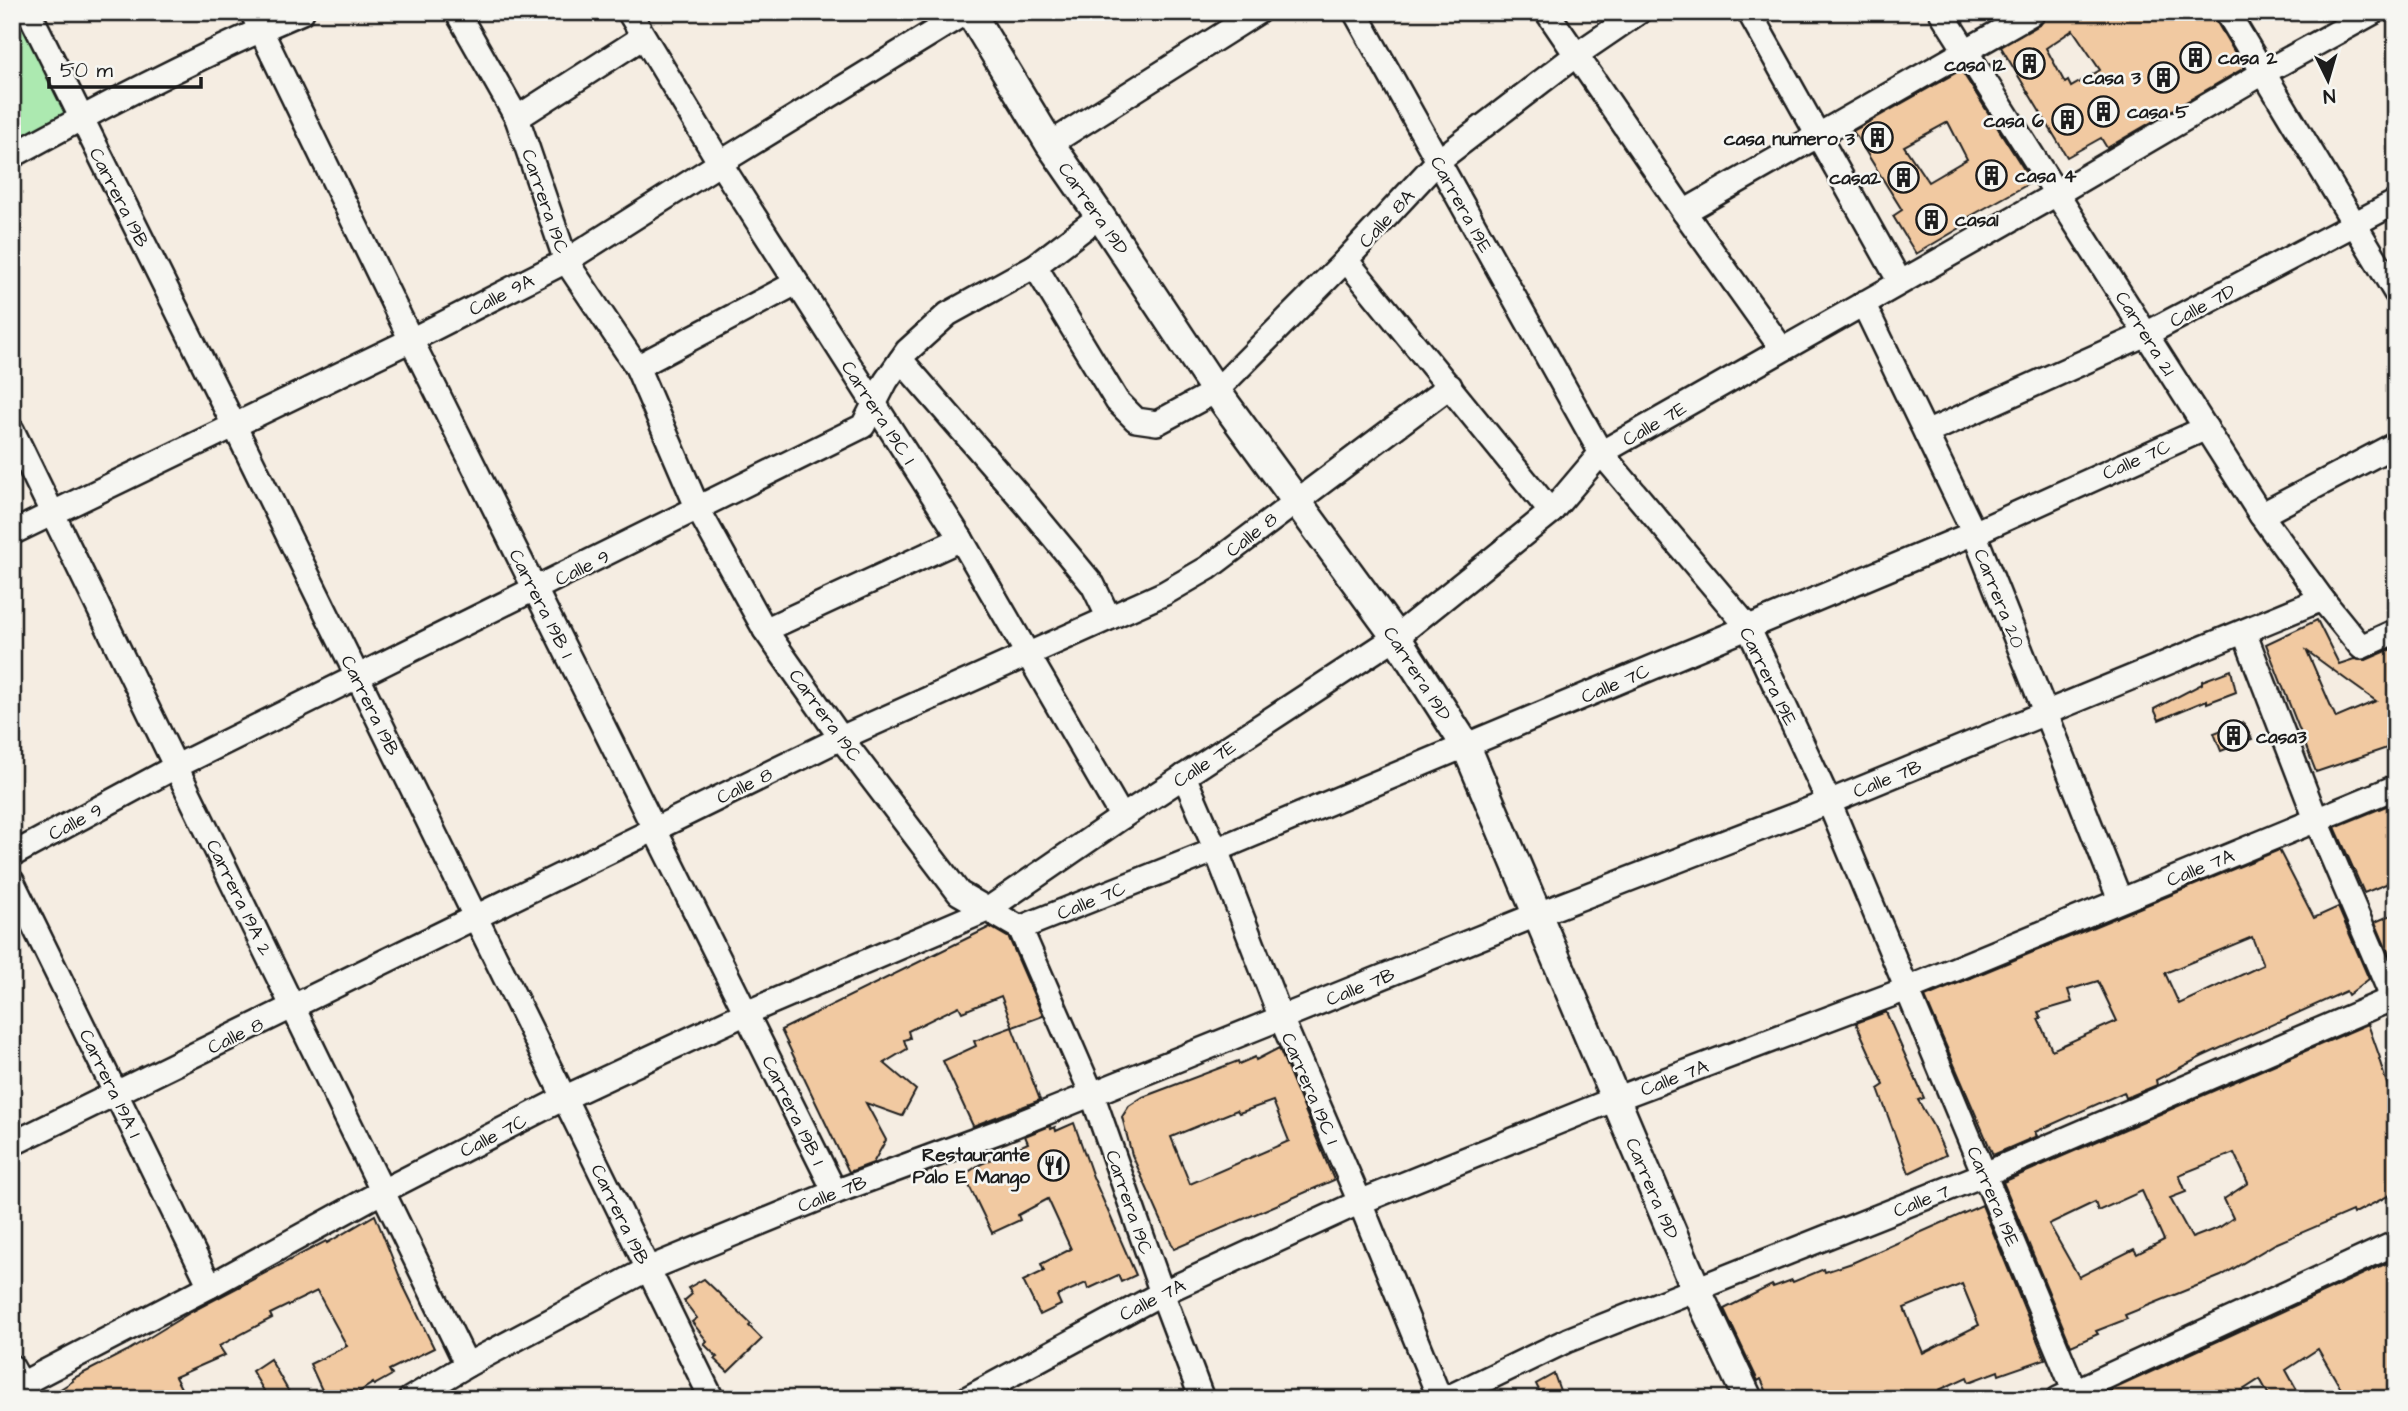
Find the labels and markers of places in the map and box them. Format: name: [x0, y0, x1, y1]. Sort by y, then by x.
building icon: casa 2: [2178, 40, 2212, 74]
place label: casa 2: [2218, 45, 2278, 72]
building icon: casa 12: [2012, 47, 2046, 81]
place label: casa 12: [1944, 52, 2006, 79]
building icon: casa 3: [2147, 60, 2181, 94]
place label: casa 3: [2083, 65, 2141, 92]
building icon: casa 5: [2087, 94, 2121, 128]
place label: casa 5: [2127, 99, 2190, 126]
building icon: casa 6: [2050, 103, 2084, 137]
place label: casa 6: [1984, 108, 2044, 135]
building icon: casa numero 3: [1861, 121, 1895, 155]
place label: casa numero 3: [1724, 126, 1855, 153]
building icon: casa 4: [1975, 158, 2009, 192]
building icon: casa2: [1887, 160, 1921, 194]
place label: casa 4: [2015, 163, 2077, 190]
place label: casa2: [1829, 165, 1881, 192]
building icon: casa1: [1915, 202, 1949, 236]
place label: casa1: [1955, 207, 1999, 234]
building icon: casa3: [2216, 719, 2250, 753]
place label: casa3: [2256, 724, 2307, 751]
place label: Restaurante Palo E Mango: [913, 1142, 1031, 1192]
restaurant icon: Restaurante Palo E Mango: [1036, 1148, 1070, 1182]

